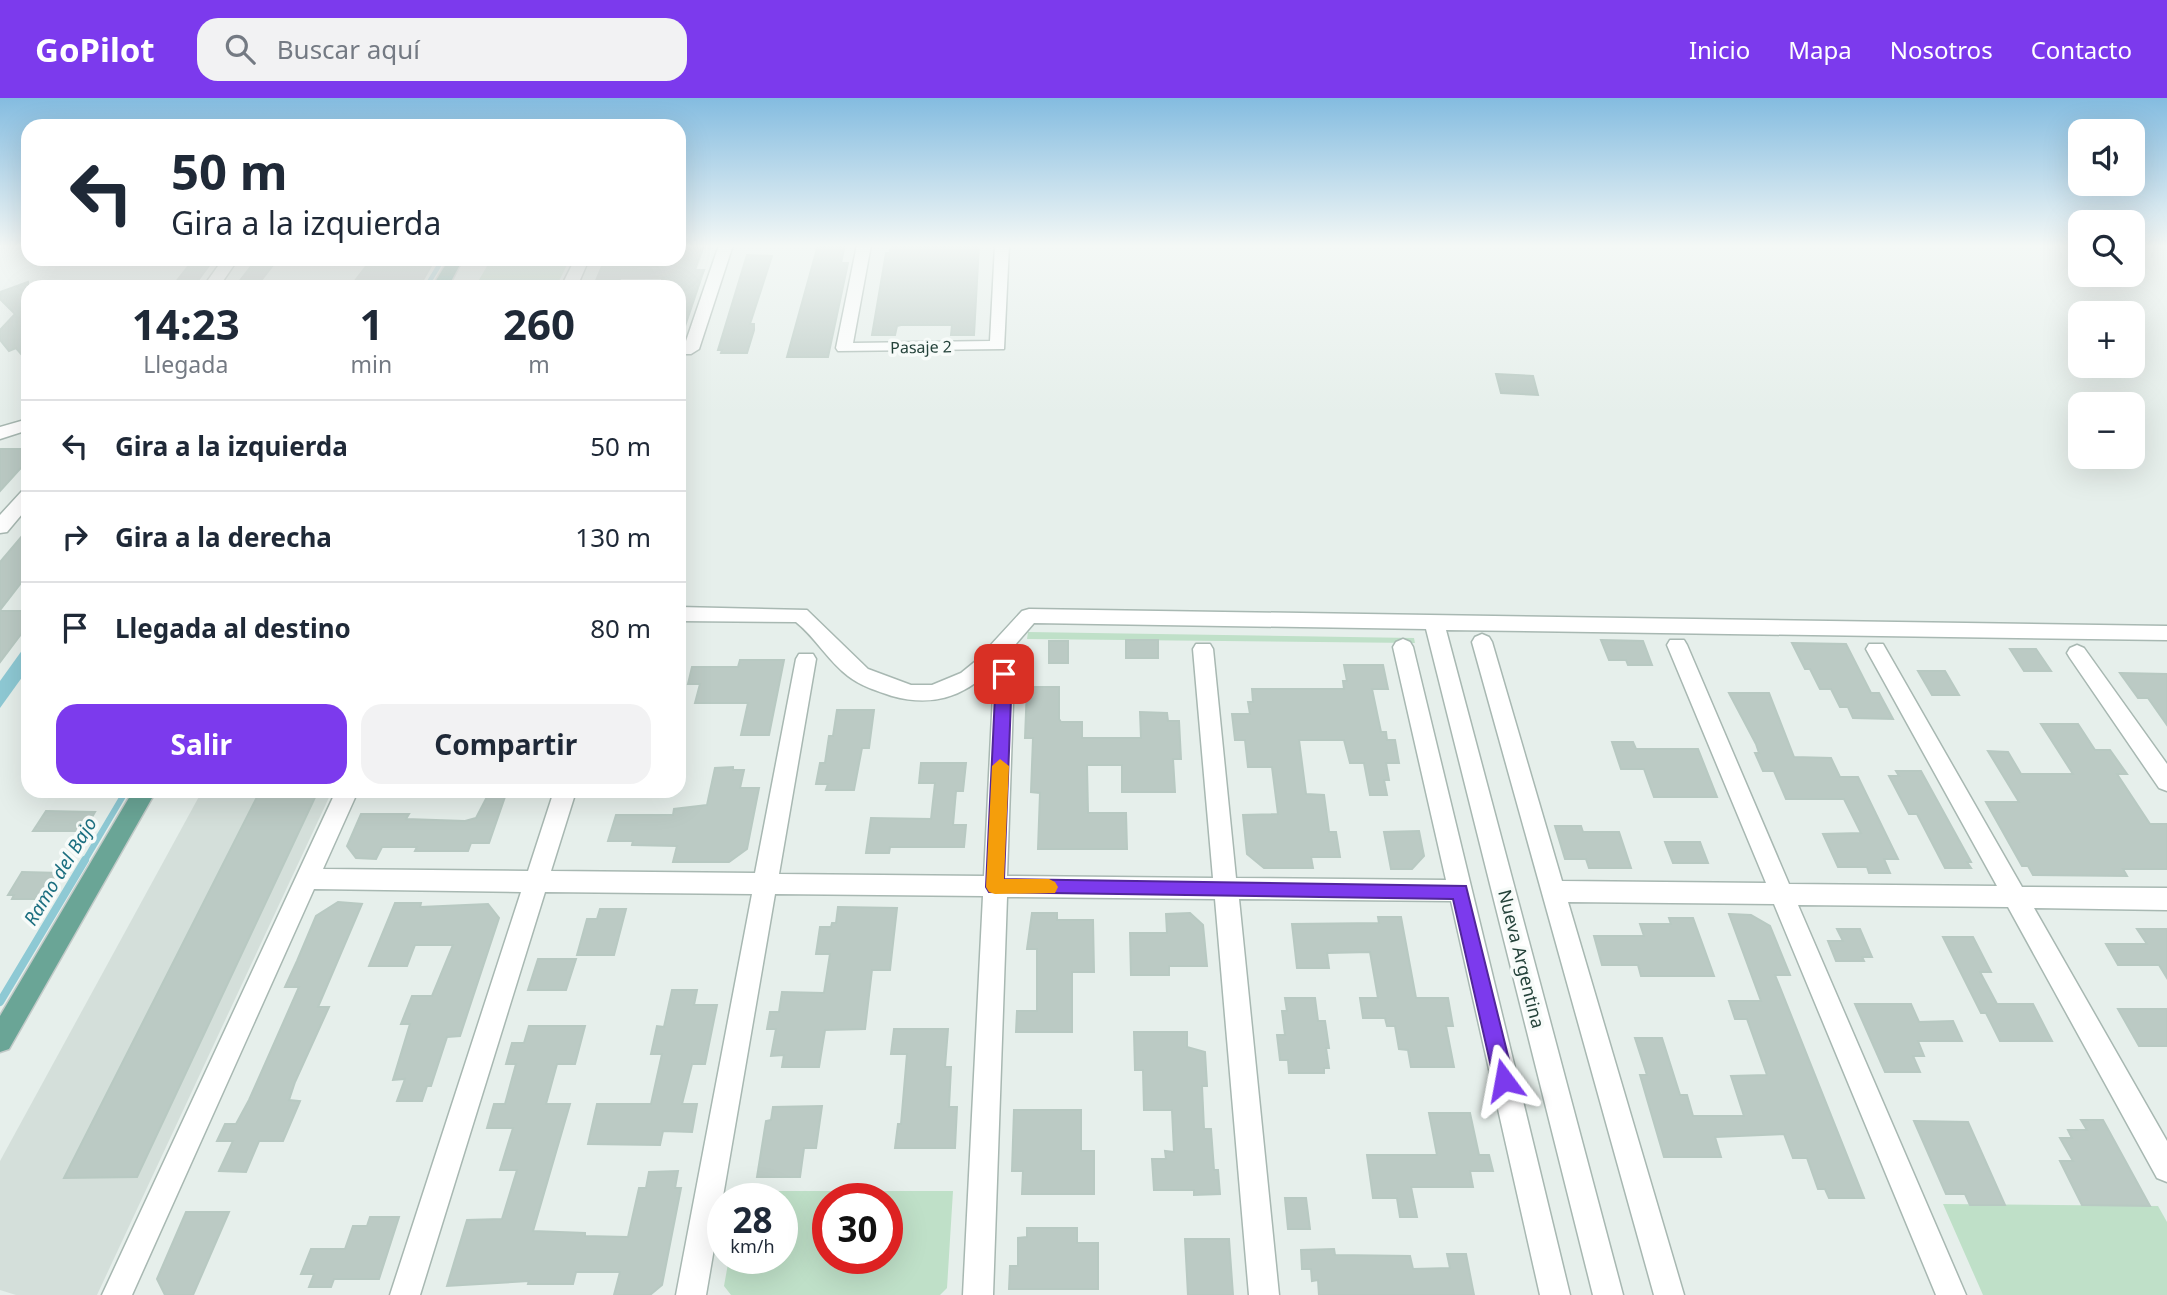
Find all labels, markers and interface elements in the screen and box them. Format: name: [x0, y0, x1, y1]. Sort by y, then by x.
search box: [197, 18, 687, 81]
text: GoPilot: [35, 27, 155, 72]
icon: search: [221, 30, 259, 68]
text: Buscar aquí: [277, 31, 420, 67]
text: Inicio: [1689, 33, 1750, 66]
text: Mapa: [1788, 33, 1852, 66]
text: Nosotros: [1890, 33, 1993, 66]
text: Contacto: [2031, 33, 2132, 66]
map controls: [2068, 119, 2145, 469]
button: sound: [2068, 119, 2145, 196]
text: 50 m: [171, 138, 288, 204]
icon: left: [56, 147, 147, 238]
text: Gira a la izquierda: [171, 201, 441, 244]
button: search: [2068, 210, 2145, 287]
text: 14:23: [132, 295, 240, 352]
text: 1: [359, 295, 383, 352]
text: 260: [503, 295, 575, 352]
button: +: [2068, 301, 2145, 378]
street label: Pasaje 2: [890, 335, 952, 359]
text: Llegada: [143, 348, 228, 380]
text: min: [351, 348, 392, 380]
text: m: [528, 348, 550, 380]
button: −: [2068, 392, 2145, 469]
icon: left: [56, 427, 94, 465]
text: Gira a la izquierda: [115, 428, 348, 464]
text: 50 m: [590, 428, 651, 464]
icon: right: [56, 518, 94, 556]
text: Gira a la derecha: [115, 519, 332, 555]
text: 130 m: [575, 519, 651, 555]
icon: arrive: [56, 609, 94, 647]
text: Llegada al destino: [115, 610, 351, 646]
text: 80 m: [590, 610, 651, 646]
pin: [974, 644, 1034, 704]
icon: arrive: [985, 655, 1023, 693]
button: Salir: [56, 704, 347, 784]
button: Compartir: [361, 704, 651, 784]
water label: Ramo del Bajo: [17, 812, 103, 930]
street label: Nueva Argentina: [1493, 887, 1551, 1031]
position arrow: [1467, 1043, 1541, 1117]
speed limit sign: 30: [812, 1183, 903, 1274]
text: 28: [732, 1196, 773, 1243]
text: km/h: [730, 1234, 775, 1258]

